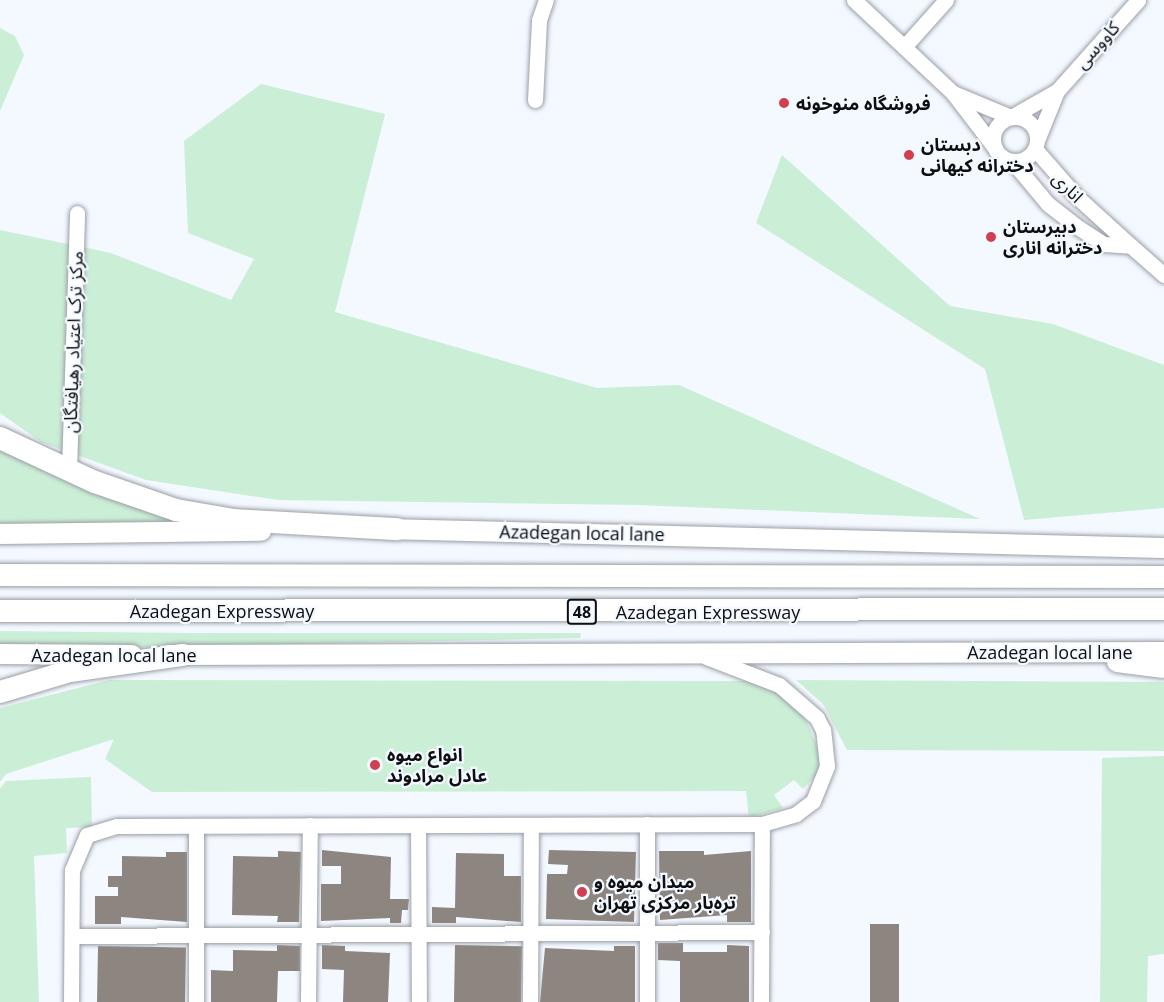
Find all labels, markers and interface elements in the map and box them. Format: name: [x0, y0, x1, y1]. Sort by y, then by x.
street label: کاووسی: [1070, 17, 1124, 73]
place label: فروشگاه منوخونه: [796, 92, 931, 114]
marker: فروشگاه منوخونه: [777, 96, 791, 110]
place label: دبستان دخترانه کیهانی: [921, 134, 1034, 176]
marker: دبستان دخترانه کیهانی: [902, 148, 916, 162]
street label: اناری: [1048, 167, 1088, 207]
place label: دبیرستان دخترانه اناری: [1003, 216, 1102, 258]
marker: دبیرستان دخترانه اناری: [984, 230, 998, 244]
street label: مرکز ترک اعتیاد رهیافتگان: [59, 251, 87, 433]
street label: Azadegan local lane: [499, 521, 665, 545]
road number: 48: [566, 599, 598, 625]
street label: Azadegan Expressway: [130, 600, 314, 622]
street label: Azadegan Expressway: [616, 601, 800, 623]
street label: Azadegan local lane: [967, 641, 1133, 663]
street label: Azadegan local lane: [31, 644, 197, 666]
place label: انواع میوه عادل مرادوند: [387, 744, 487, 786]
marker: انواع میوه عادل مرادوند: [368, 758, 382, 772]
place label: میدان میوه و تره‌بار مرکزی تهران: [594, 871, 736, 914]
marker: میدان میوه و تره‌بار مرکزی تهران: [575, 885, 589, 899]

